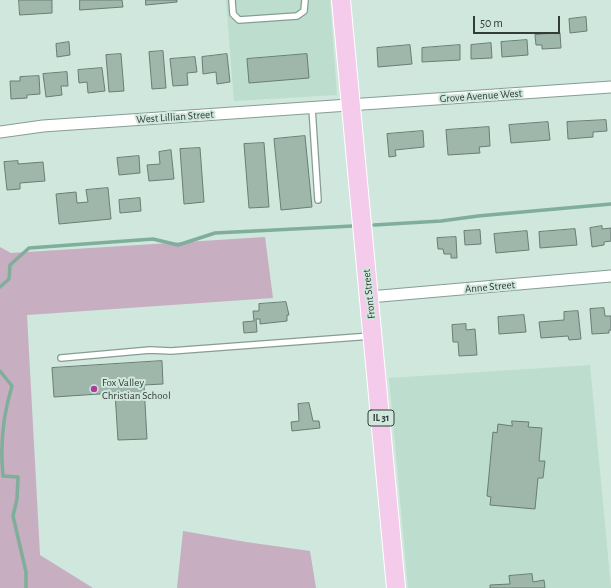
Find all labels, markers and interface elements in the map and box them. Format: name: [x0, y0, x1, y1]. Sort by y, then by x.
scale bar: [475, 8, 562, 34]
text: 50 m: [480, 17, 503, 29]
street label: Grove Avenue West: [439, 87, 523, 105]
street label: West Lillian Street: [136, 108, 214, 126]
street label: Front Street: [360, 268, 378, 320]
street label: Anne Street: [464, 278, 516, 296]
place label: Fox Valley Christian School: [102, 376, 171, 402]
marker: Fox Valley Christian School: [89, 384, 99, 394]
road number: IL 31: [368, 410, 394, 426]

